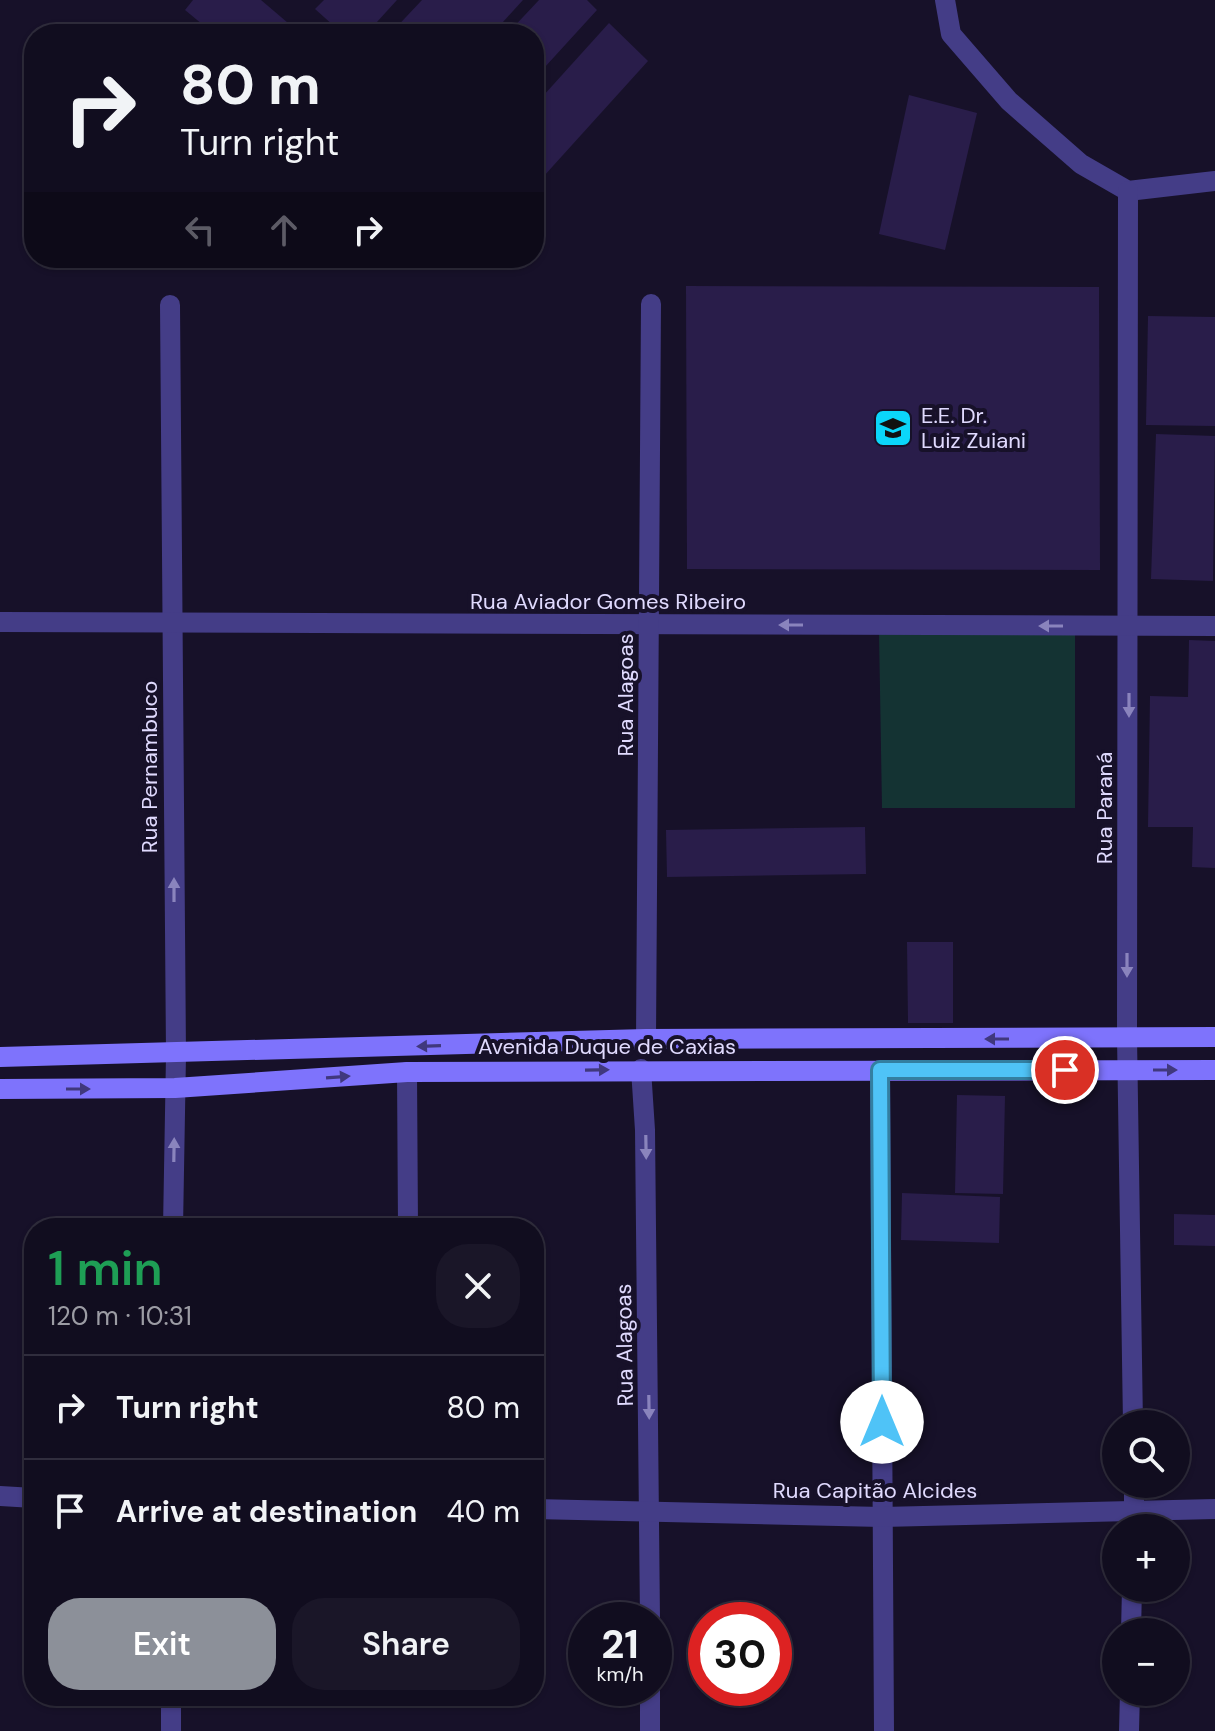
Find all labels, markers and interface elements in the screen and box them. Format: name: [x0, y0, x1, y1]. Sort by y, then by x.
text: 80 m: [180, 48, 321, 121]
icon: right: [48, 56, 152, 160]
text: Turn right: [180, 119, 339, 166]
icon: left: [178, 208, 222, 252]
icon: ahead: [262, 208, 306, 252]
icon: right: [346, 208, 390, 252]
place label: E.E. Dr. Luiz Zuiani: [921, 401, 1026, 455]
school or university icon: E.E. Dr. Luiz Zuiani: [872, 407, 914, 449]
street label: Rua Aviador Gomes Ribeiro: [470, 587, 746, 616]
one-way arrow: [778, 619, 803, 631]
one-way arrow: [1038, 620, 1063, 632]
street label: Rua Alagoas: [611, 634, 640, 756]
street label: Rua Pernambuco: [135, 681, 164, 853]
one-way arrow: [1123, 693, 1135, 718]
street label: Rua Paraná: [1090, 752, 1119, 864]
one-way arrow: [168, 877, 180, 902]
one-way arrow: [1121, 953, 1133, 978]
street label: Avenida Duque de Caxias: [478, 1032, 736, 1061]
one-way arrow: [984, 1033, 1009, 1045]
pin: [1031, 1036, 1099, 1104]
one-way arrow: [416, 1040, 441, 1053]
icon: arrive: [1043, 1048, 1087, 1092]
one-way arrow: [585, 1064, 610, 1076]
one-way arrow: [1153, 1064, 1178, 1076]
one-way arrow: [326, 1070, 351, 1083]
one-way arrow: [66, 1083, 91, 1095]
one-way arrow: [639, 1135, 652, 1160]
one-way arrow: [168, 1137, 180, 1162]
text: 1 min: [48, 1237, 163, 1300]
button: close: [436, 1244, 520, 1328]
street label: Rua Alagoas: [609, 1283, 640, 1407]
text: 120 m · 10:31: [48, 1299, 192, 1333]
position arrow: [840, 1380, 924, 1464]
icon: right: [48, 1385, 92, 1429]
text: Turn right: [116, 1388, 259, 1427]
text: 80 m: [447, 1388, 520, 1427]
one-way arrow: [643, 1395, 655, 1420]
map controls: [1102, 1410, 1190, 1706]
button: search: [1102, 1410, 1190, 1498]
street label: Rua Capitão Alcides: [773, 1476, 977, 1505]
icon: arrive: [48, 1489, 92, 1533]
text: Arrive at destination: [116, 1492, 417, 1531]
text: 40 m: [447, 1492, 520, 1531]
button: +: [1102, 1514, 1190, 1602]
button: Exit: [48, 1598, 276, 1690]
button: Share: [292, 1598, 520, 1690]
speed limit sign: 30: [688, 1602, 792, 1706]
text: 21: [601, 1618, 639, 1670]
button: −: [1102, 1618, 1190, 1706]
text: km/h: [596, 1661, 644, 1687]

